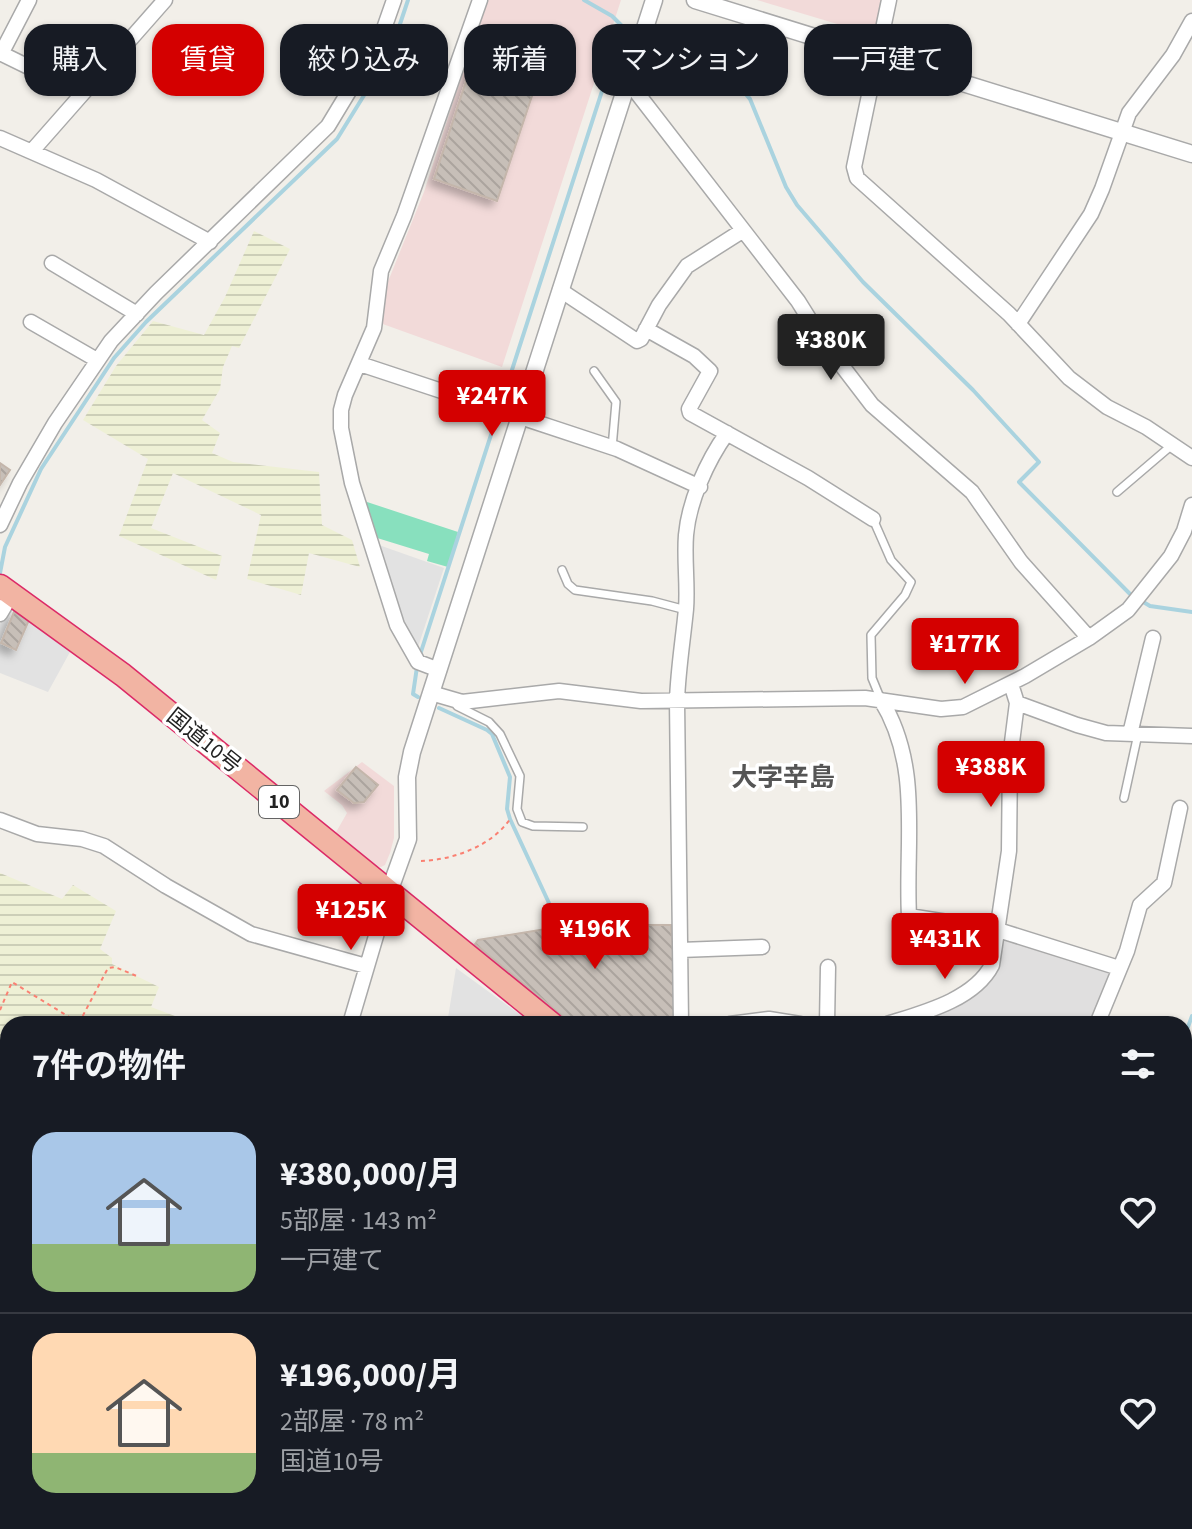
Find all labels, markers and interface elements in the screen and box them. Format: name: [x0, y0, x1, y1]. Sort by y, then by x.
chip: 購入: [24, 24, 136, 96]
chip: 賃貸: [152, 24, 264, 96]
chip: 絞り込み: [280, 24, 448, 96]
chip: 新着: [464, 24, 576, 96]
chip: マンション: [592, 24, 788, 96]
chip: 一戸建て: [804, 24, 972, 96]
pin: ¥380K: [775, 314, 887, 382]
text: ¥380K: [796, 321, 866, 358]
pin: ¥247K: [436, 370, 548, 438]
text: ¥247K: [457, 377, 527, 414]
pin: ¥177K: [909, 618, 1021, 686]
text: ¥177K: [930, 625, 1000, 662]
street label: 国道10号: [160, 701, 248, 781]
pin: ¥388K: [935, 741, 1047, 809]
text: ¥388K: [956, 748, 1026, 785]
district label: 大字辛島: [731, 759, 835, 796]
road number: 10: [259, 786, 299, 818]
pin: ¥125K: [295, 884, 407, 952]
text: ¥125K: [316, 891, 386, 928]
pin: ¥196K: [539, 903, 651, 971]
text: ¥196K: [560, 910, 630, 947]
pin: ¥431K: [889, 913, 1001, 981]
text: ¥431K: [910, 920, 980, 957]
text: 7件の物件: [32, 1042, 186, 1091]
icon: filters: [1116, 1042, 1160, 1086]
text: ¥380,000/月: [280, 1150, 461, 1199]
icon: home: [96, 1164, 192, 1260]
icon: heart: [1116, 1190, 1160, 1234]
text: 5部屋 · 143 m²: [280, 1202, 437, 1239]
text: 一戸建て: [280, 1242, 384, 1279]
text: ¥196,000/月: [280, 1351, 461, 1400]
icon: home: [96, 1365, 192, 1461]
icon: heart: [1116, 1391, 1160, 1435]
text: 2部屋 · 78 m²: [280, 1403, 424, 1440]
text: 国道10号: [280, 1443, 384, 1480]

